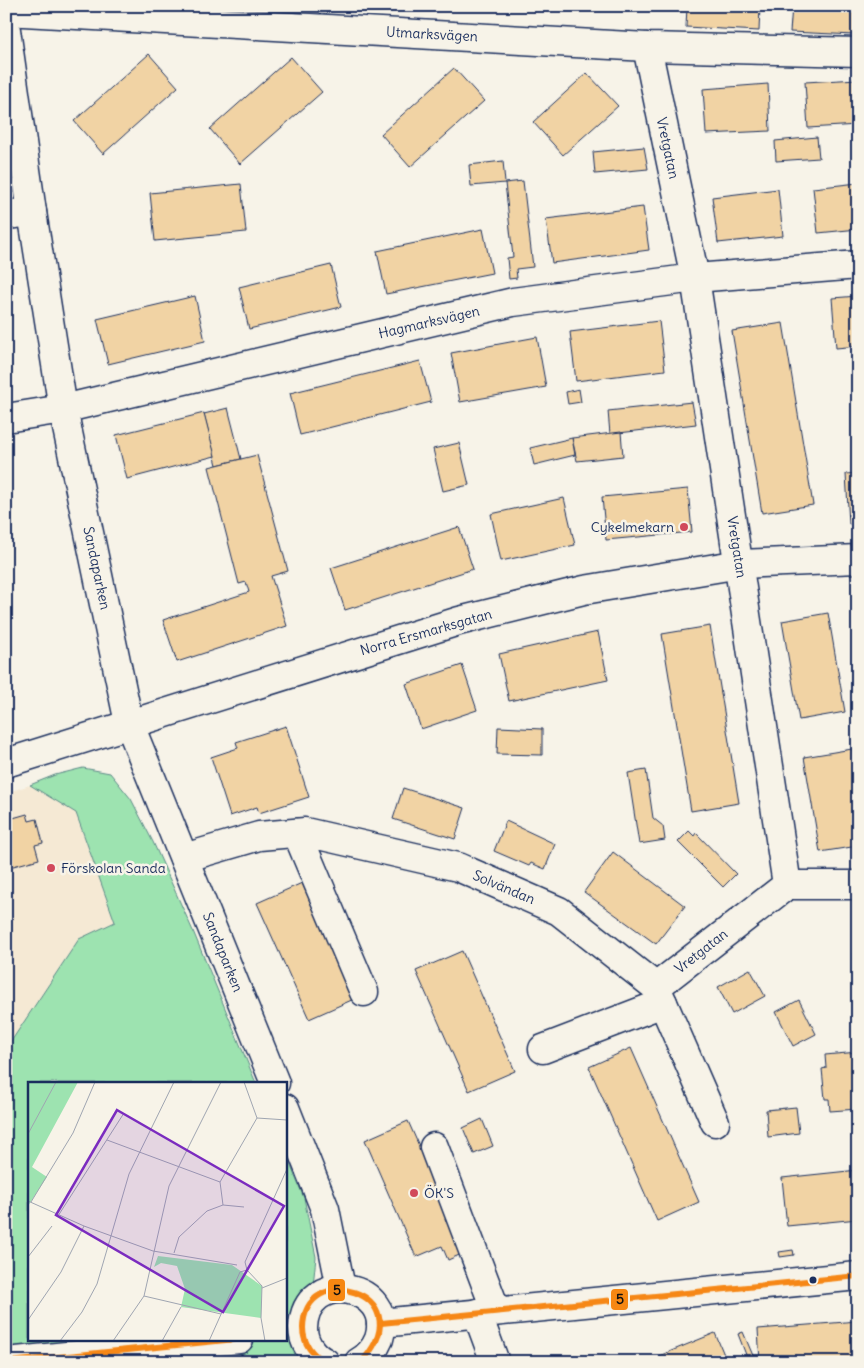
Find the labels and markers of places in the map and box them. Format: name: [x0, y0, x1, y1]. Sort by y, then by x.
place label: Cykelmekarn: [591, 518, 674, 536]
marker: Cykelmekarn: [678, 521, 690, 533]
place label: Förskolan Sanda: [61, 859, 166, 877]
marker: Förskolan Sanda: [45, 862, 57, 874]
place label: ÖK'S: [424, 1184, 454, 1202]
marker: ÖK'S: [408, 1187, 420, 1199]
unlabelled marker: [808, 1275, 818, 1285]

